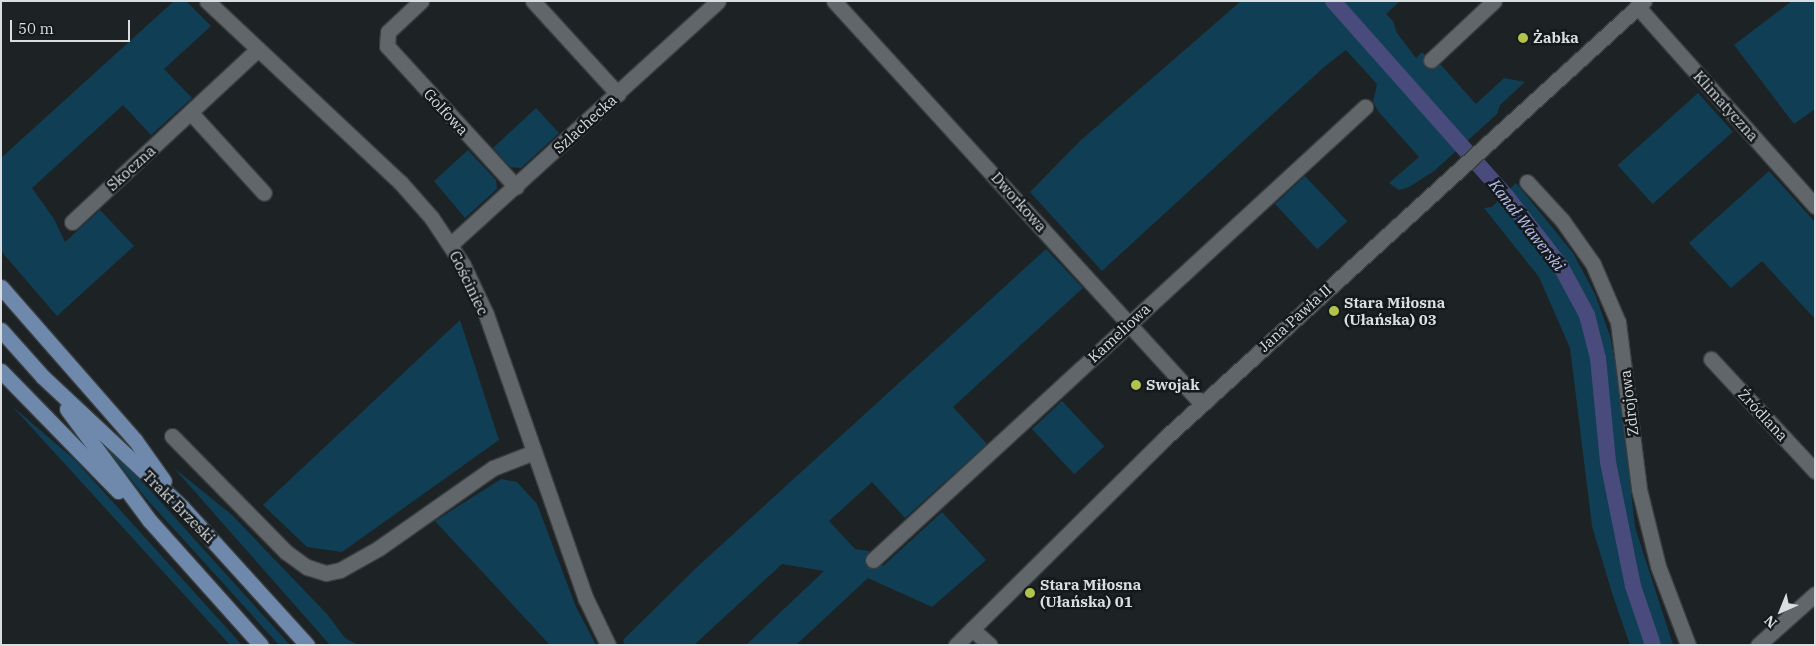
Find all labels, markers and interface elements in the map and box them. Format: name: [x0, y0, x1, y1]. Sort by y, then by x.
scale bar: [12, 10, 132, 42]
text: 50 m: [18, 19, 54, 38]
place label: Żabka: [1533, 29, 1579, 47]
marker: Żabka: [1517, 32, 1529, 44]
street label: Klimatyczna: [1690, 67, 1762, 145]
street label: Golfowa: [420, 85, 472, 139]
street label: Szlachecka: [550, 91, 620, 157]
street label: Skoczna: [103, 142, 159, 194]
street label: Dworkowa: [988, 169, 1050, 235]
water label: Kanał Wawerski: [1485, 175, 1569, 275]
street label: Gościniec: [446, 248, 492, 318]
street label: Jana Pawła II: [1255, 281, 1335, 355]
place label: Stara Miłosna (Ułańska) 03: [1344, 293, 1445, 328]
street label: Kameliowa: [1084, 300, 1154, 366]
marker: Stara Miłosna (Ułańska) 03: [1328, 305, 1340, 317]
street label: Zdrojowa: [1616, 369, 1642, 437]
place label: Swojak: [1146, 376, 1200, 394]
marker: Swojak: [1130, 379, 1142, 391]
street label: Źródlana: [1734, 385, 1792, 445]
street label: Trakt Brzeski: [139, 467, 219, 547]
place label: Stara Miłosna (Ułańska) 01: [1040, 575, 1141, 610]
north arrow: [1756, 586, 1806, 636]
marker: Stara Miłosna (Ułańska) 01: [1024, 587, 1036, 599]
text: N: [1760, 611, 1781, 632]

